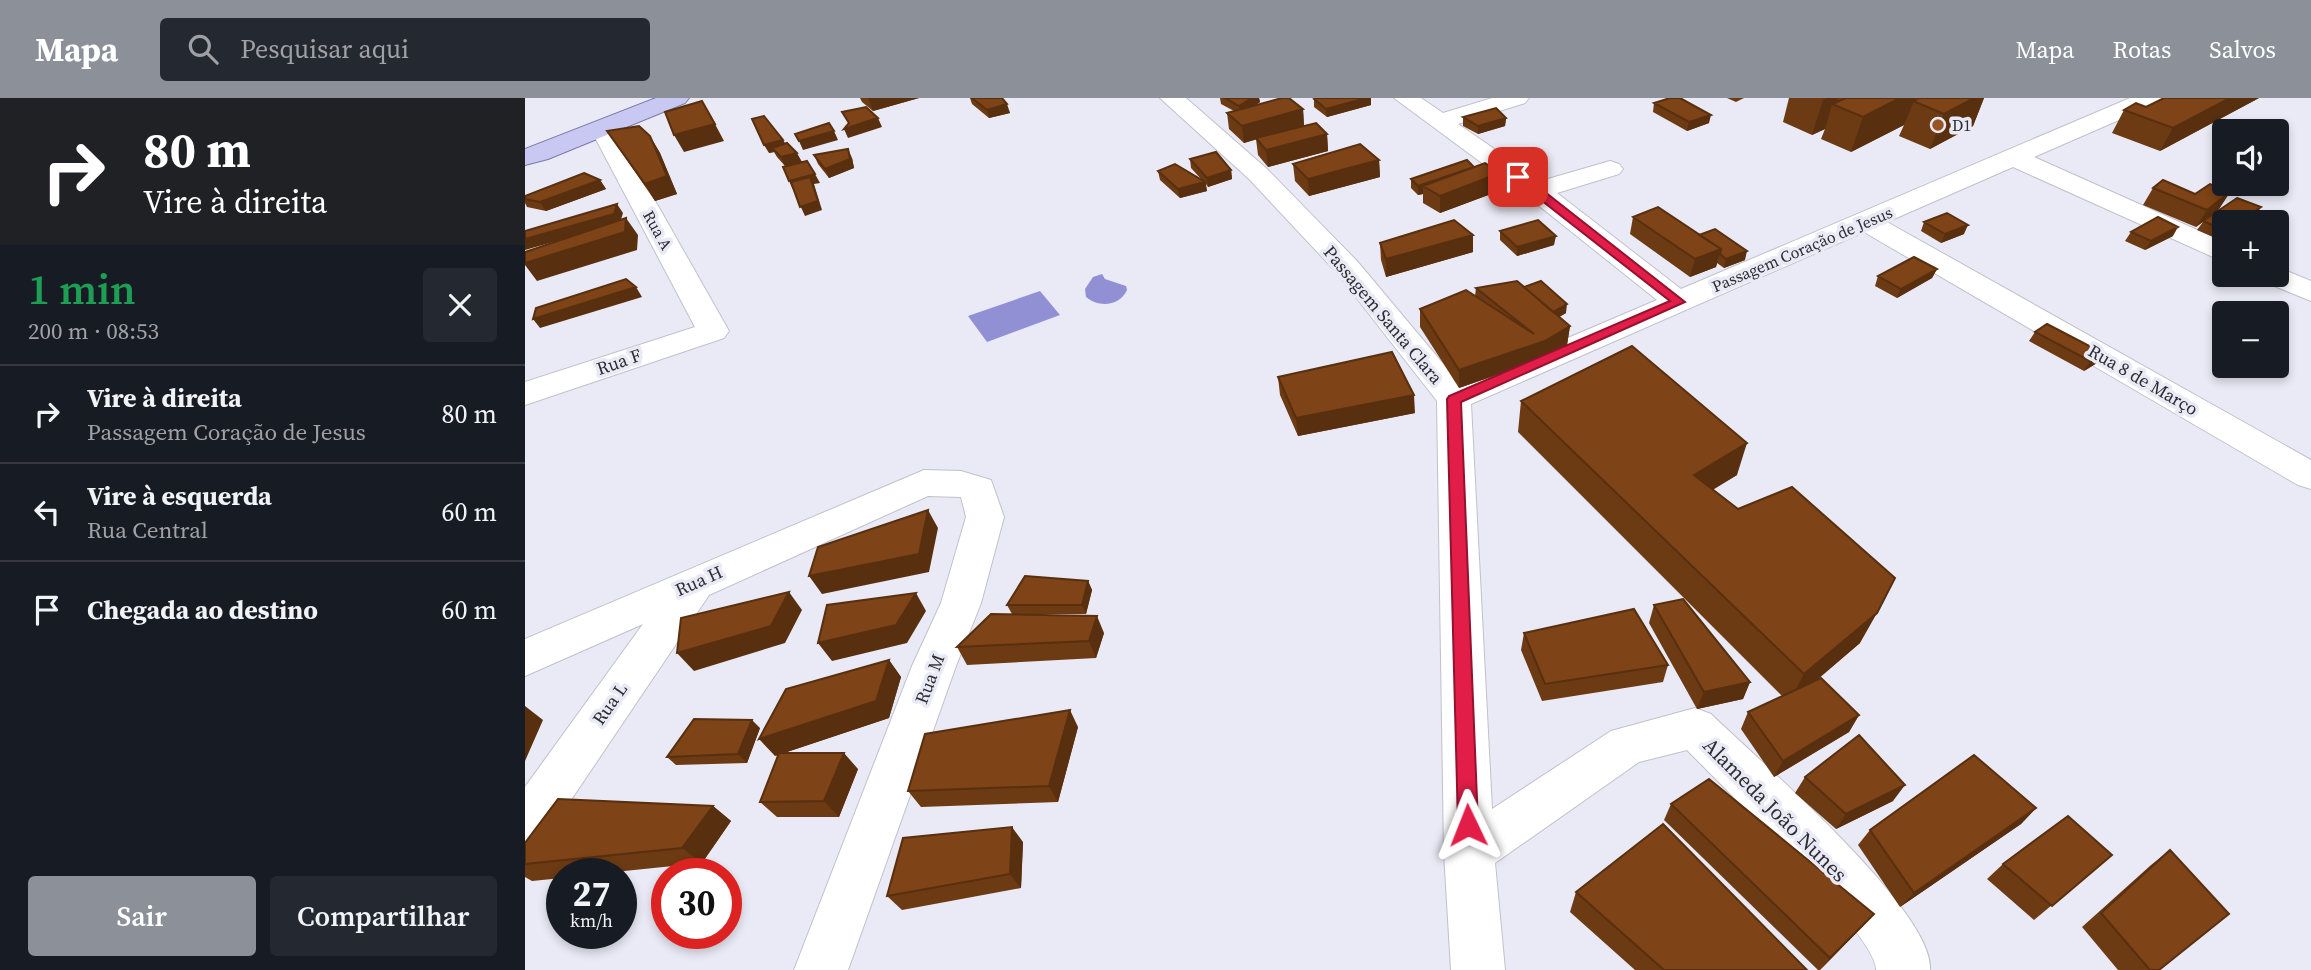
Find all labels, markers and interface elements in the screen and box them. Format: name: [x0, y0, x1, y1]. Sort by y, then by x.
search box: [160, 18, 650, 81]
text: Mapa: [35, 27, 118, 72]
icon: search: [184, 30, 222, 68]
text: Pesquisar aqui: [240, 31, 409, 67]
text: Mapa: [2015, 33, 2075, 66]
text: Rotas: [2113, 33, 2171, 66]
text: Salvos: [2209, 33, 2276, 66]
place label: D1: [1952, 114, 1971, 136]
text: 80 m: [143, 116, 251, 183]
marker: D1: [1930, 117, 1946, 133]
map controls: [2212, 119, 2289, 378]
button: sound: [2212, 119, 2289, 196]
icon: right: [28, 126, 119, 217]
pin: [1488, 147, 1548, 207]
icon: arrive: [1499, 158, 1537, 196]
text: Vire à direita: [143, 180, 327, 224]
street label: Passagem Coração de Jesus: [1708, 201, 1896, 297]
street label: Rua A: [638, 206, 678, 254]
button: +: [2212, 210, 2289, 287]
street label: Passagem Santa Clara: [1318, 240, 1449, 390]
text: 1 min: [28, 260, 136, 318]
button: close: [423, 268, 497, 342]
button: −: [2212, 301, 2289, 378]
text: 200 m · 08:53: [28, 315, 159, 347]
street label: Rua 8 de Março: [2084, 338, 2203, 421]
street label: Rua F: [593, 342, 645, 381]
text: Vire à direita: [87, 380, 242, 416]
icon: right: [28, 395, 66, 433]
text: 80 m: [442, 396, 497, 432]
text: Passagem Coração de Jesus: [87, 416, 366, 448]
text: Vire à esquerda: [87, 478, 272, 514]
icon: left: [28, 493, 66, 531]
text: 60 m: [442, 494, 497, 530]
text: Rua Central: [87, 514, 208, 546]
street label: Rua H: [671, 559, 727, 602]
icon: arrive: [28, 591, 66, 629]
text: Chegada ao destino: [87, 592, 318, 628]
text: 60 m: [442, 592, 497, 628]
street label: Rua M: [909, 650, 950, 707]
street label: Rua L: [586, 678, 633, 730]
street label: Alameda João Nunes: [1697, 731, 1854, 888]
position arrow: [1431, 788, 1505, 862]
speed limit sign: 30: [651, 858, 742, 949]
text: 27: [573, 870, 610, 918]
button: Sair: [28, 876, 256, 956]
button: Compartilhar: [270, 876, 497, 956]
text: km/h: [570, 908, 613, 933]

